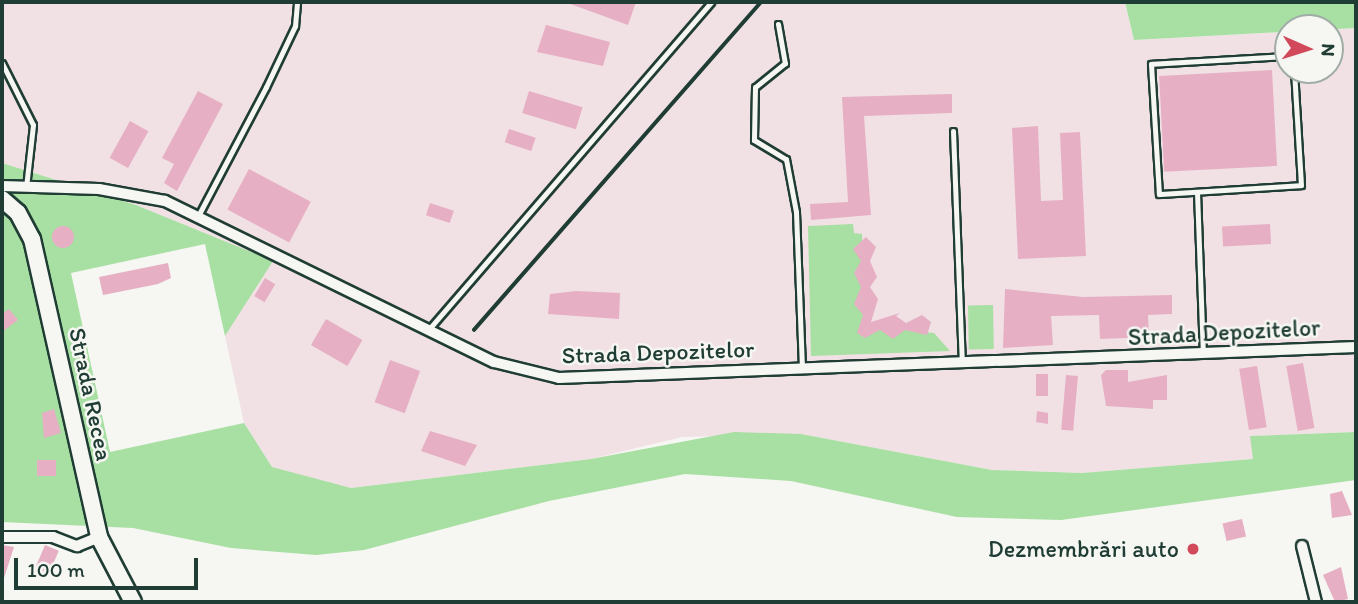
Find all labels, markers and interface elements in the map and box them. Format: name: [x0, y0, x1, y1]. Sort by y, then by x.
north arrow: [1274, 14, 1344, 84]
text: N: [1317, 43, 1340, 57]
street label: Strada Depozitelor: [1127, 313, 1321, 351]
street label: Strada Recea: [63, 325, 119, 463]
street label: Strada Depozitelor: [562, 334, 754, 370]
place label: Dezmembrări auto: [988, 535, 1179, 563]
marker: Dezmembrări auto: [1185, 541, 1201, 557]
scale bar: [18, 544, 201, 588]
text: 100 m: [27, 557, 85, 582]

